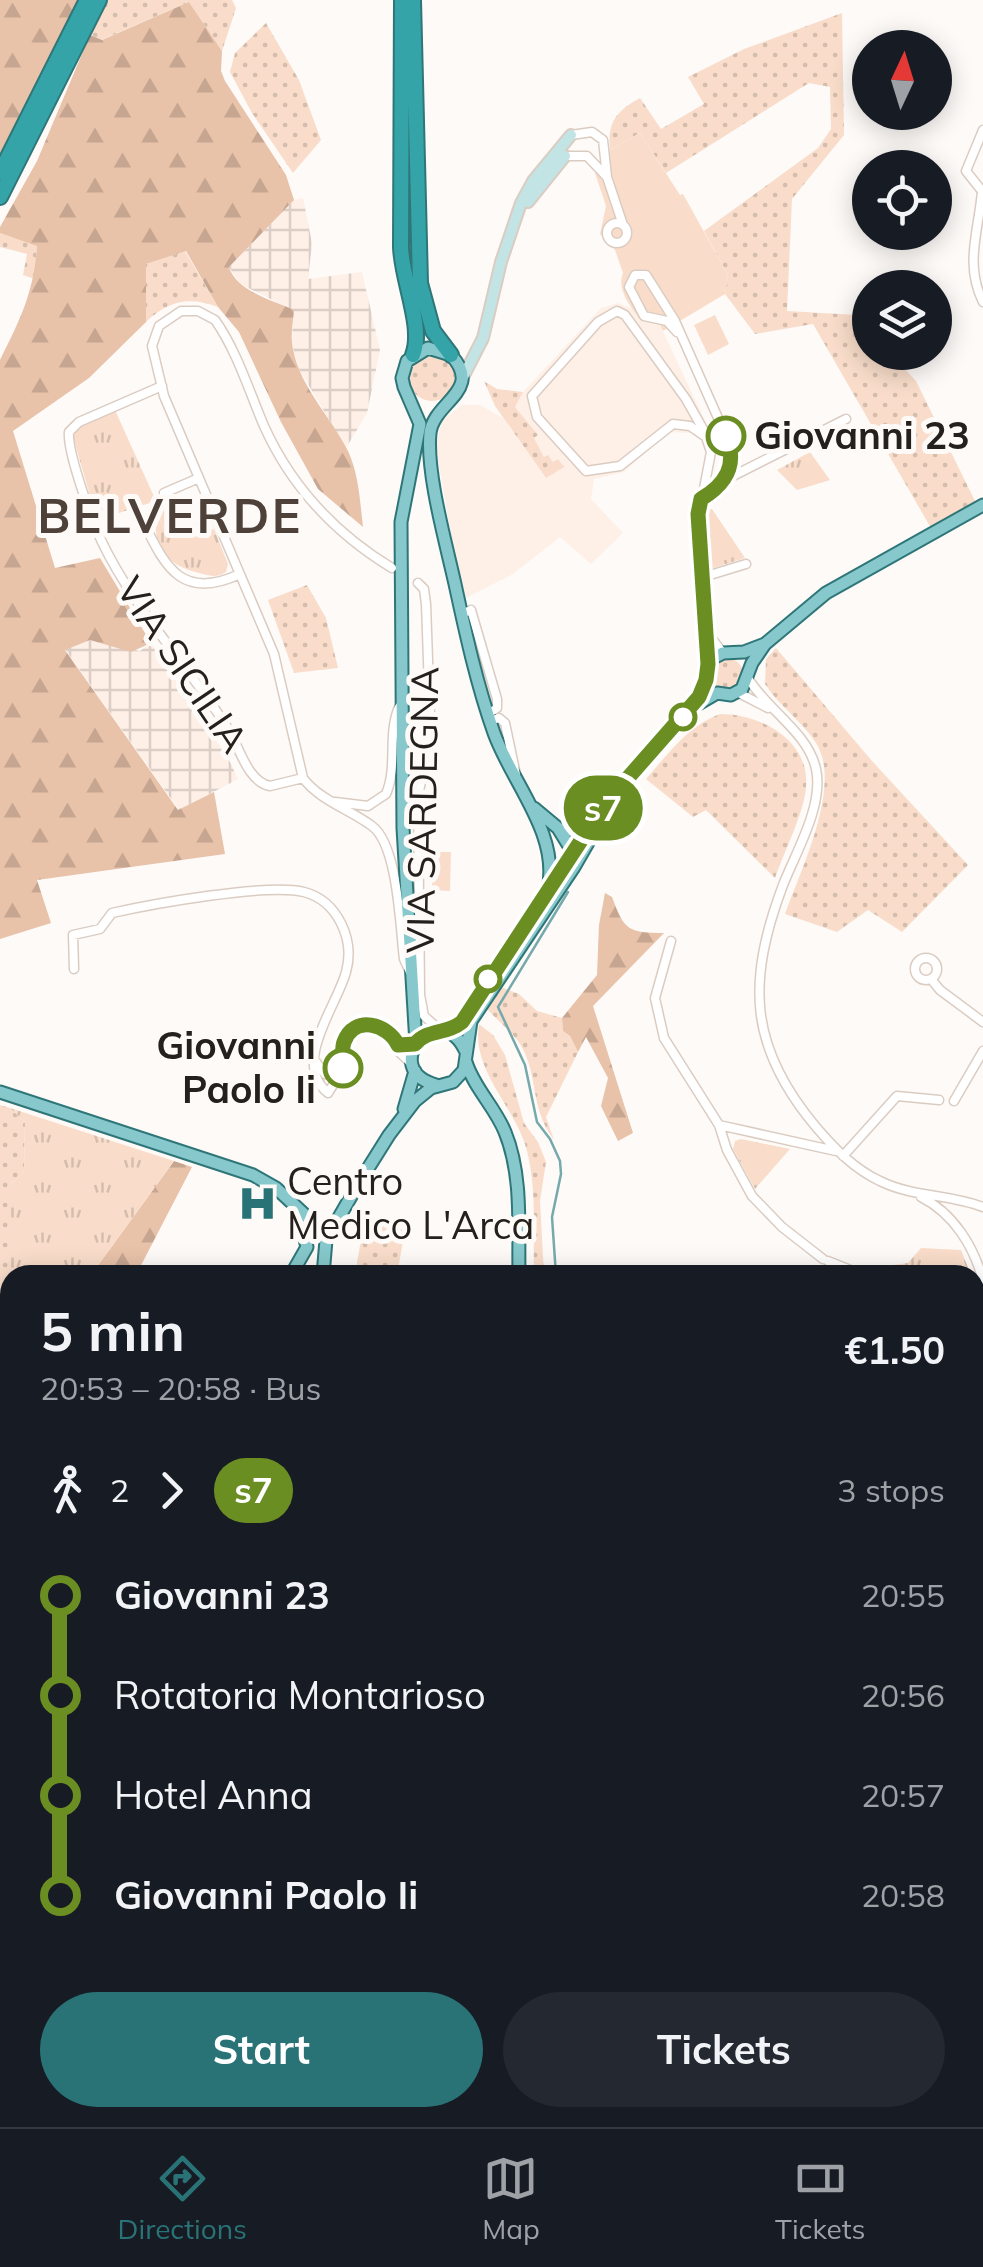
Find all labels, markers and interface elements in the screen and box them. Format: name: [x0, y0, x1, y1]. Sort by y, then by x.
north arrow: [852, 30, 952, 130]
map controls: [852, 30, 952, 370]
button: locate: [852, 150, 952, 250]
button: layers: [852, 270, 952, 370]
place label: Giovanni 23: [754, 411, 970, 459]
marker: Giovanni 23: [707, 417, 745, 455]
district label: BELVERDE: [37, 485, 303, 545]
street label: VIA SICILIA: [106, 567, 259, 762]
street label: VIA SARDEGNA: [396, 666, 448, 954]
unlabelled marker: [670, 704, 696, 730]
line badge: s7: [558, 776, 648, 840]
text: s7: [584, 786, 622, 830]
unlabelled marker: [475, 966, 501, 992]
place label: Giovanni Paolo Ii: [156, 1021, 316, 1113]
marker: Giovanni Paolo Ii: [324, 1049, 362, 1087]
place label: Centro Medico L'Arca: [287, 1157, 534, 1249]
hospital icon: Centro Medico L'Arca: [236, 1183, 278, 1225]
text: 5 min: [40, 1296, 185, 1365]
text: €1.50: [844, 1326, 945, 1374]
text: 20:53 – 20:58 · Bus: [40, 1368, 321, 1408]
icon: walk: [40, 1463, 95, 1518]
icon: forward: [144, 1463, 199, 1518]
text: s7: [234, 1468, 273, 1512]
text: 2: [110, 1470, 129, 1510]
text: 3 stops: [837, 1470, 945, 1510]
text: Giovanni 23: [114, 1571, 330, 1619]
text: 20:55: [861, 1575, 945, 1615]
text: Rotatoria Montarioso: [114, 1671, 486, 1719]
text: 20:56: [861, 1675, 945, 1715]
text: Hotel Anna: [114, 1771, 313, 1819]
text: 20:57: [861, 1775, 945, 1815]
text: Giovanni Paolo Ii: [114, 1871, 418, 1919]
text: 20:58: [861, 1875, 945, 1915]
button: Start: [40, 1992, 483, 2107]
button: Tickets: [503, 1992, 945, 2107]
tab: Directions: [118, 2151, 247, 2246]
tab: Map: [482, 2151, 540, 2246]
tab: Tickets: [775, 2151, 865, 2246]

